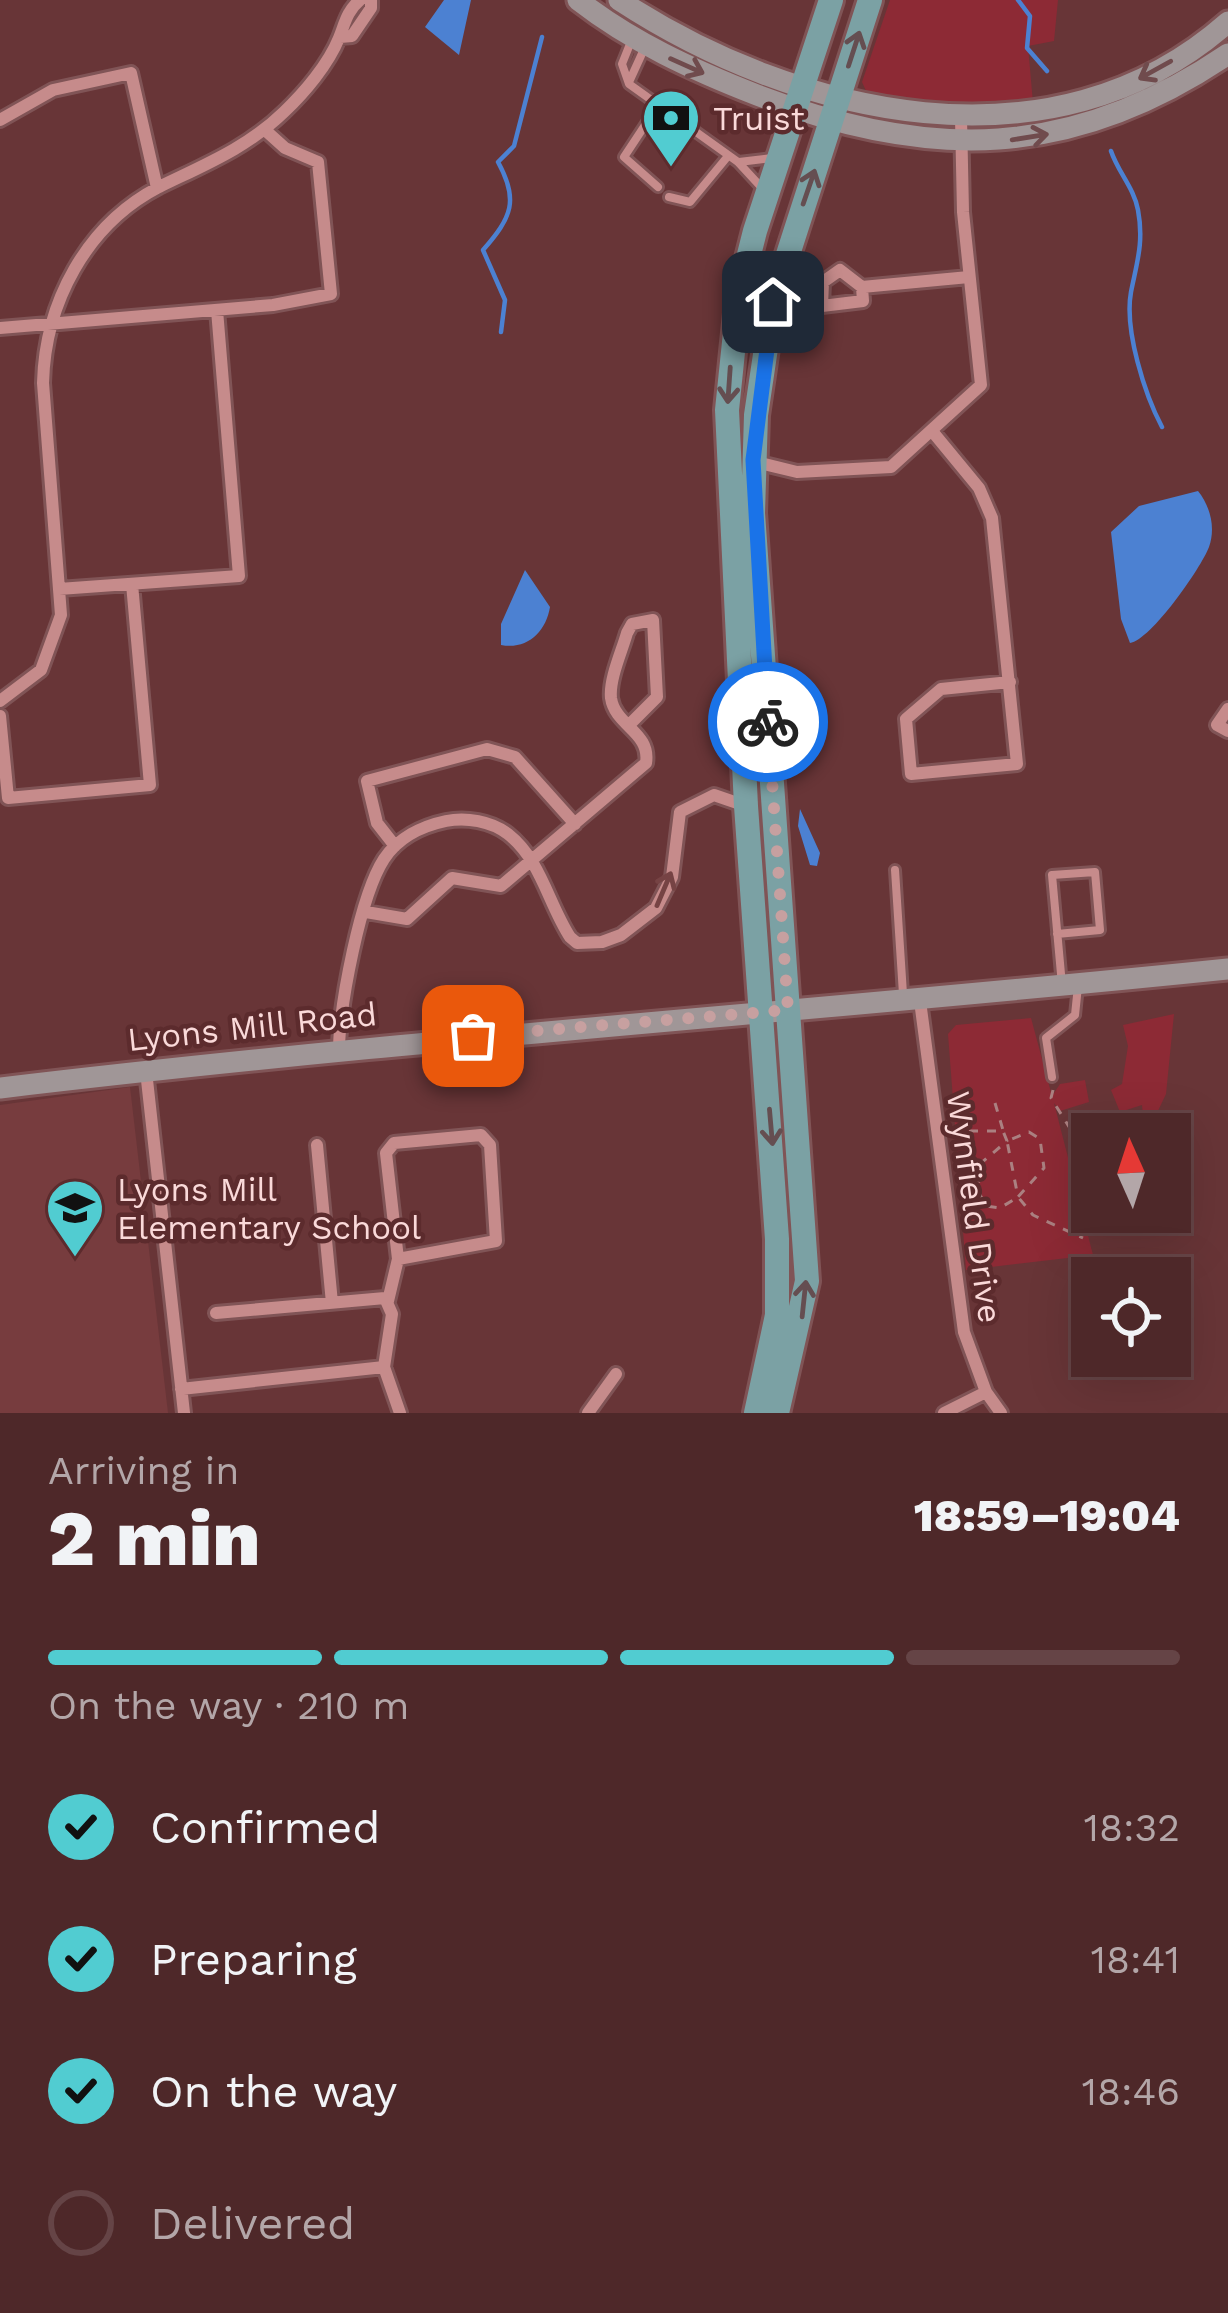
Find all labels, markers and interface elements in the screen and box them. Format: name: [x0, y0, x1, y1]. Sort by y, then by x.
one-way arrow: [845, 31, 867, 69]
one-way arrow: [668, 56, 704, 78]
one-way arrow: [1139, 59, 1174, 83]
bank icon: Truist: [640, 87, 702, 169]
place label: Truist: [713, 99, 805, 138]
one-way arrow: [1010, 124, 1049, 147]
one-way arrow: [800, 169, 821, 206]
pin: [722, 251, 824, 353]
icon: home: [740, 269, 806, 335]
one-way arrow: [718, 365, 741, 404]
courier: [708, 662, 828, 782]
icon: bike: [735, 689, 801, 755]
one-way arrow: [655, 872, 677, 908]
pin: [422, 985, 524, 1087]
street label: Lyons Mill Road: [125, 994, 379, 1059]
icon: bag: [440, 1003, 506, 1069]
street label: Wynfield Drive: [939, 1089, 1010, 1326]
one-way arrow: [759, 1107, 782, 1146]
north arrow: [1071, 1113, 1191, 1233]
map controls: [1071, 1113, 1191, 1377]
place label: Lyons Mill Elementary School: [117, 1170, 421, 1247]
school or university icon: Lyons Mill Elementary School: [44, 1177, 106, 1259]
button: locate: [1071, 1257, 1191, 1377]
one-way arrow: [794, 1281, 816, 1320]
text: Arriving in: [48, 1448, 239, 1493]
text: 18:59–19:04: [914, 1489, 1180, 1542]
text: 2 min: [48, 1492, 261, 1584]
text: On the way · 210 m: [48, 1683, 409, 1728]
icon: check: [48, 1794, 114, 1860]
text: Confirmed: [150, 1801, 381, 1854]
text: 18:32: [1084, 1805, 1180, 1850]
icon: check: [48, 1926, 114, 1992]
text: Preparing: [150, 1933, 357, 1986]
text: 18:41: [1091, 1937, 1180, 1982]
icon: check: [48, 2058, 114, 2124]
text: On the way: [150, 2065, 397, 2118]
text: 18:46: [1082, 2069, 1180, 2114]
text: Delivered: [150, 2197, 355, 2250]

